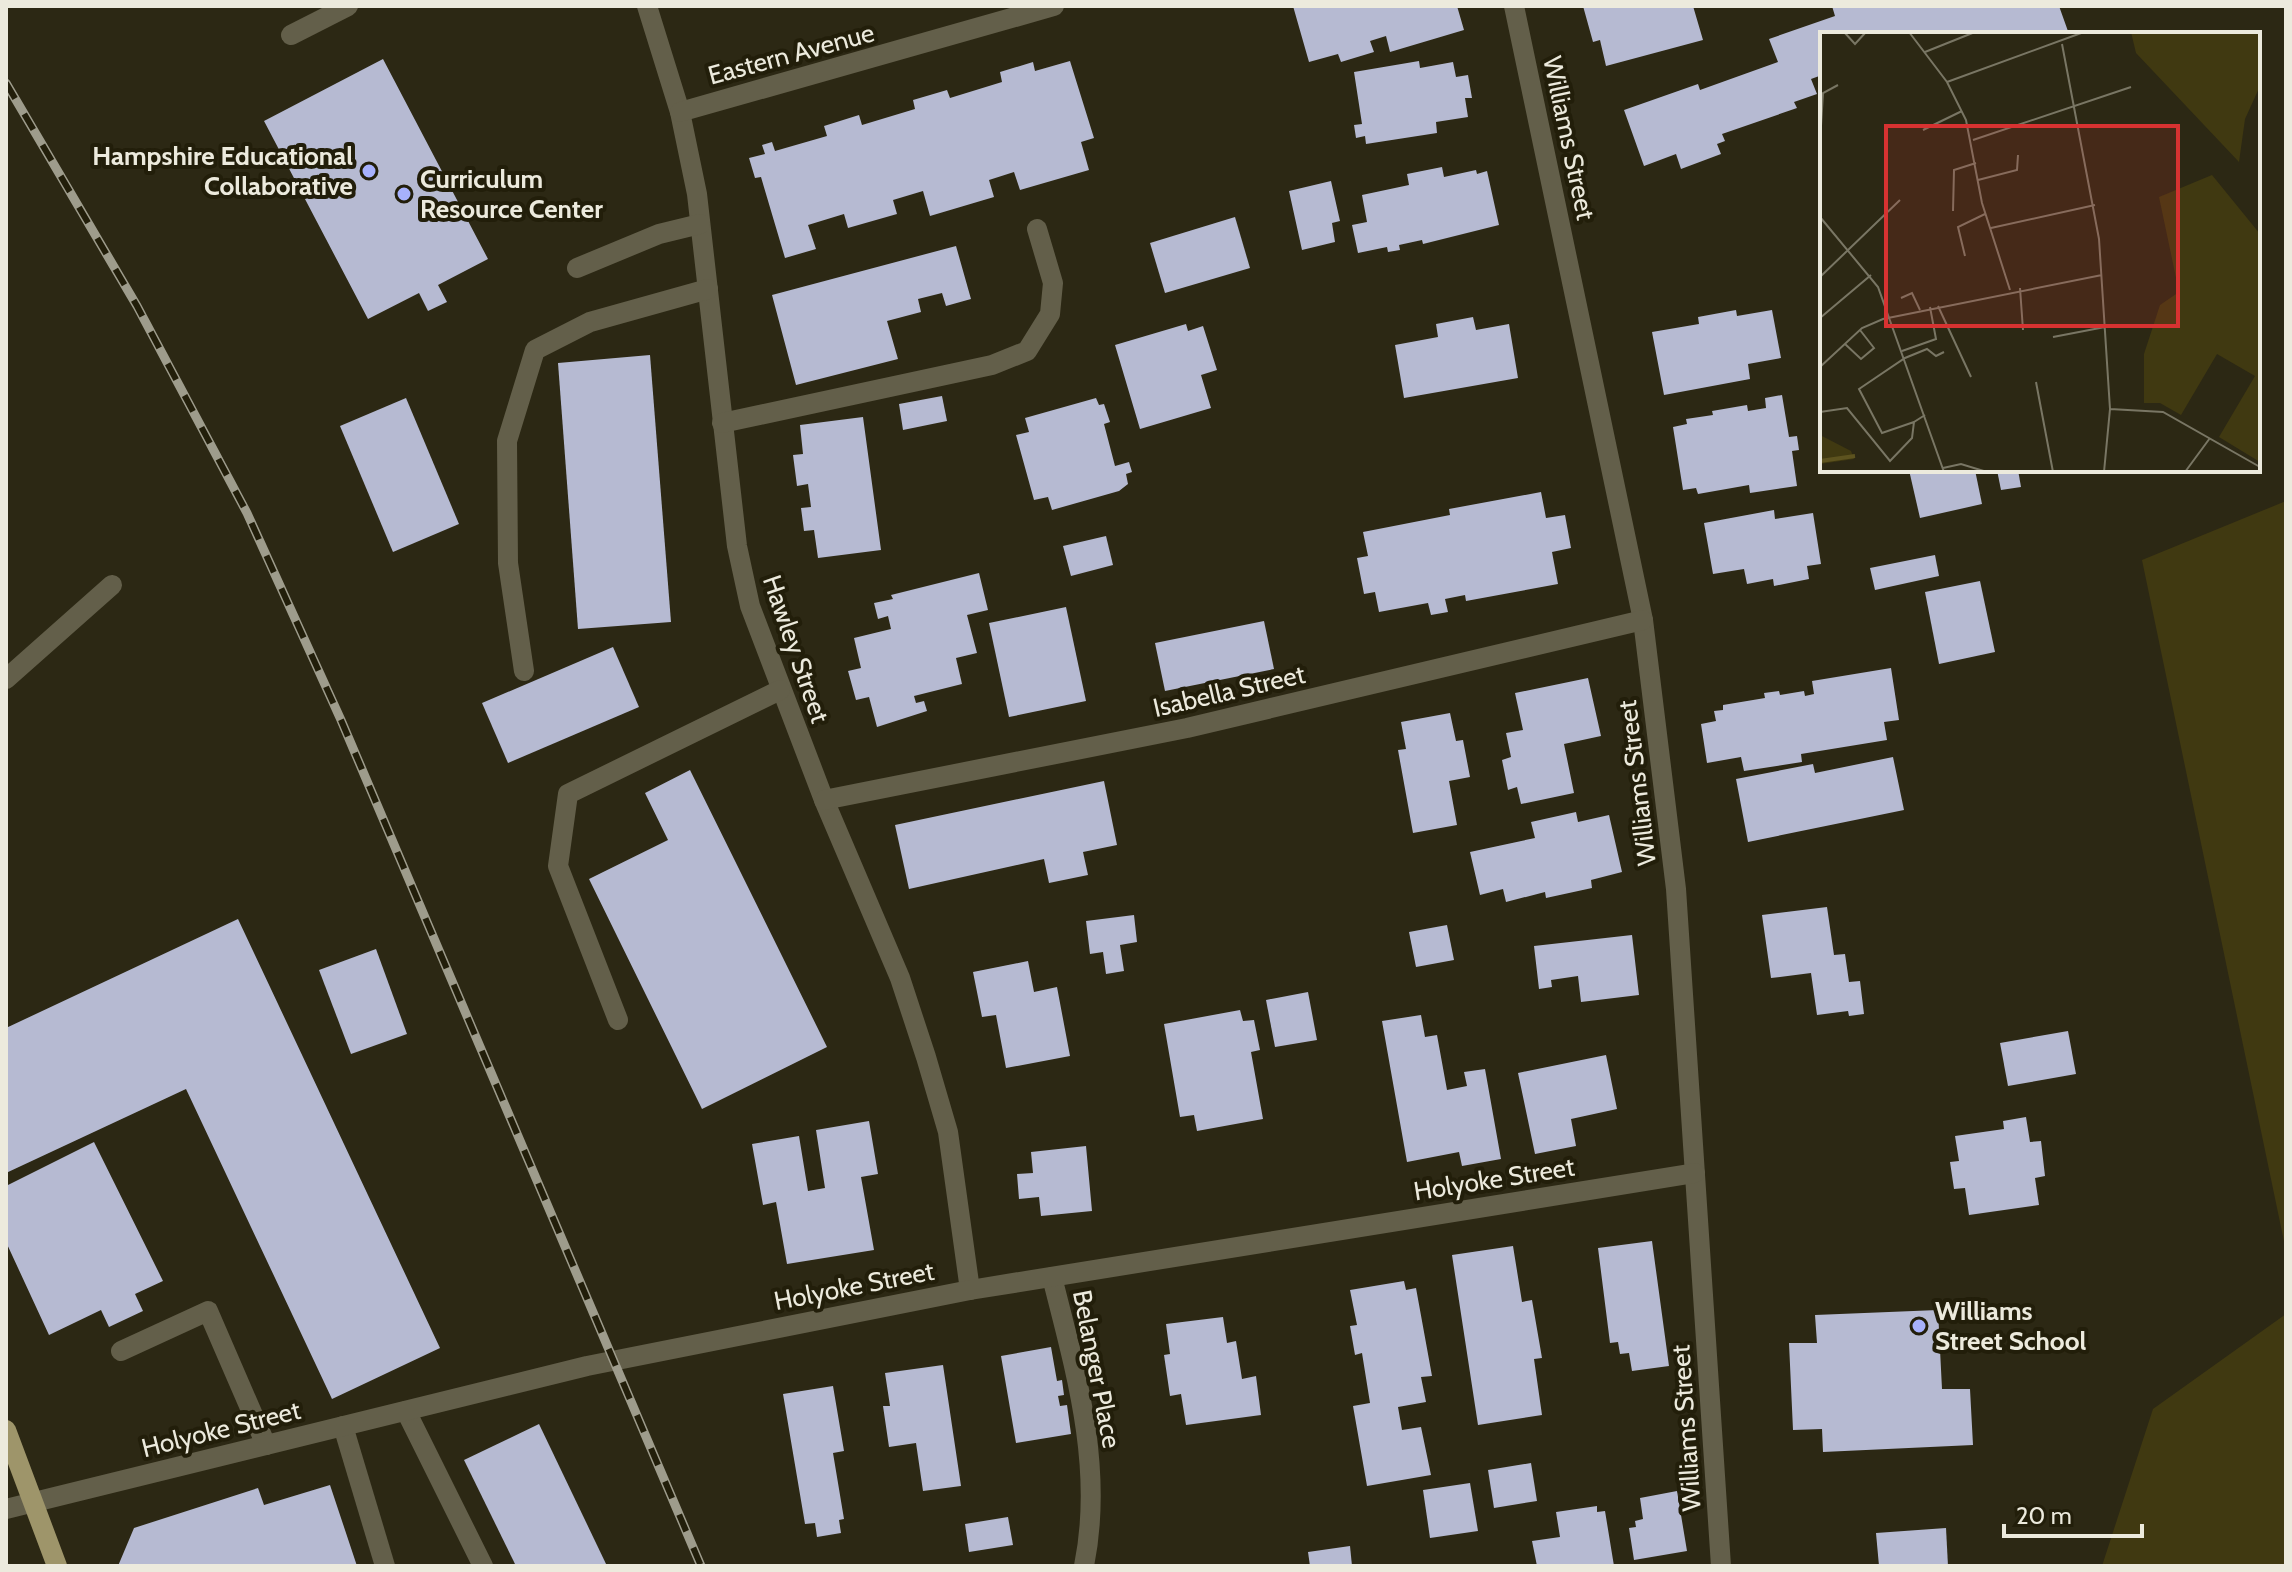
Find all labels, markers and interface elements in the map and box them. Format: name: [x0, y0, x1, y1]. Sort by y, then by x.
street label: Eastern Avenue: [704, 16, 878, 92]
inset map: [1820, 32, 2260, 472]
street label: Williams Street: [1536, 53, 1602, 223]
place label: Hampshire Educational Collaborative: [92, 140, 353, 202]
marker: Hampshire Educational Collaborative: [360, 162, 378, 180]
place label: Curriculum Resource Center: [420, 163, 603, 225]
marker: Curriculum Resource Center: [395, 185, 413, 203]
street label: Hawley Street: [756, 571, 836, 727]
street label: Isabella Street: [1150, 658, 1308, 724]
street label: Williams Street: [1611, 698, 1663, 868]
street label: Holyoke Street: [1411, 1150, 1577, 1208]
street label: Holyoke Street: [771, 1255, 937, 1317]
street label: Belanger Place: [1066, 1287, 1128, 1451]
place label: Williams Street School: [1935, 1295, 2087, 1357]
marker: Williams Street School: [1910, 1317, 1928, 1335]
street label: Williams Street: [1664, 1344, 1708, 1512]
street label: Holyoke Street: [138, 1394, 304, 1464]
scale bar: [2004, 1488, 2142, 1538]
text: 20 m: [2016, 1501, 2072, 1530]

